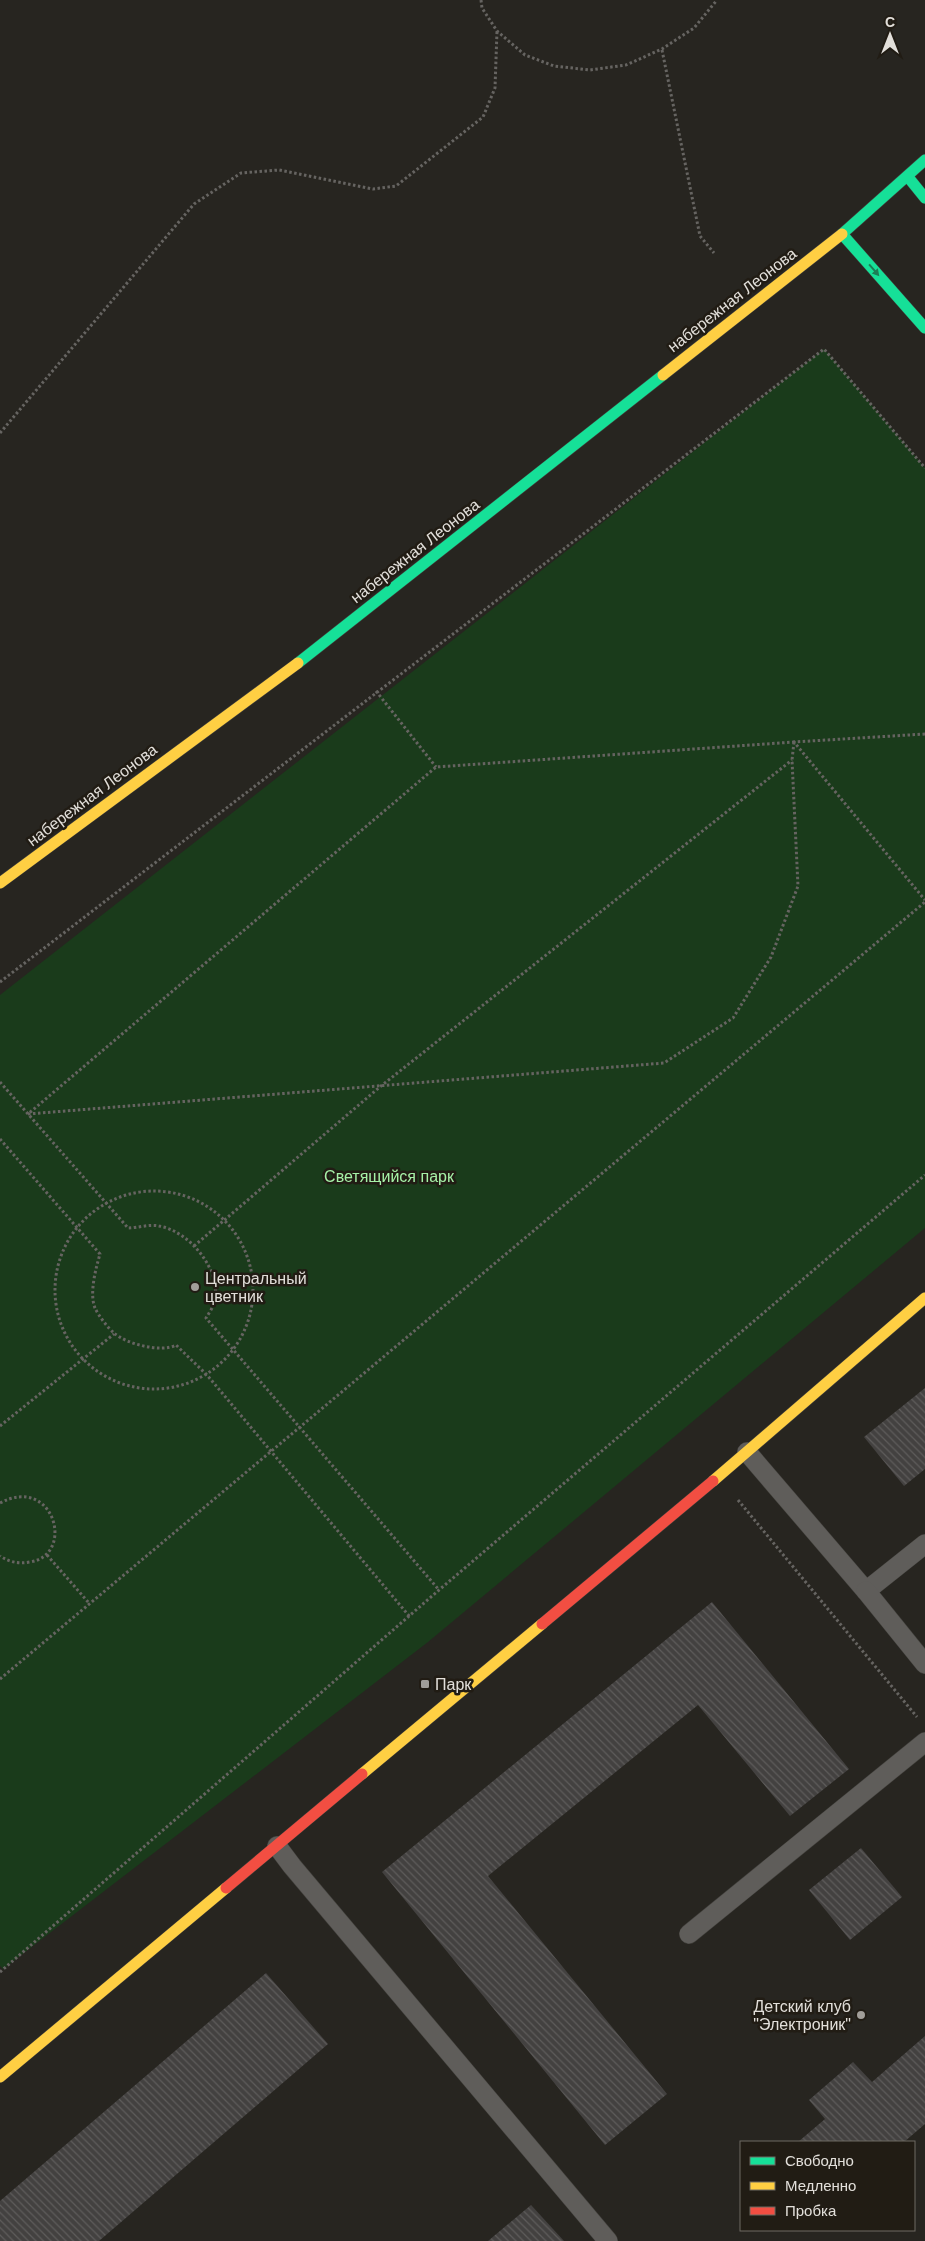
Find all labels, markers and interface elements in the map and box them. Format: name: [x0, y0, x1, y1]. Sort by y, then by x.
north arrow: [865, 10, 915, 60]
text: С: [885, 14, 895, 30]
street label: набережная Леонова: [665, 245, 800, 355]
one-way arrow: [868, 264, 880, 276]
street label: набережная Леонова: [348, 496, 483, 606]
street label: набережная Леонова: [24, 741, 160, 849]
park label: Светящийся парк: [324, 1168, 455, 1185]
place label: Центральный цветник: [205, 1270, 307, 1305]
marker: Центральный цветник: [189, 1281, 201, 1293]
place label: Парк: [435, 1676, 472, 1693]
marker: Парк: [419, 1678, 431, 1690]
place label: Детский клуб "Электроник": [753, 1998, 851, 2033]
marker: Детский клуб "Электроник": [855, 2009, 867, 2021]
legend: [740, 2141, 915, 2231]
text: Свободно: [785, 2152, 854, 2169]
text: Медленно: [785, 2177, 856, 2194]
text: Пробка: [785, 2202, 837, 2219]

